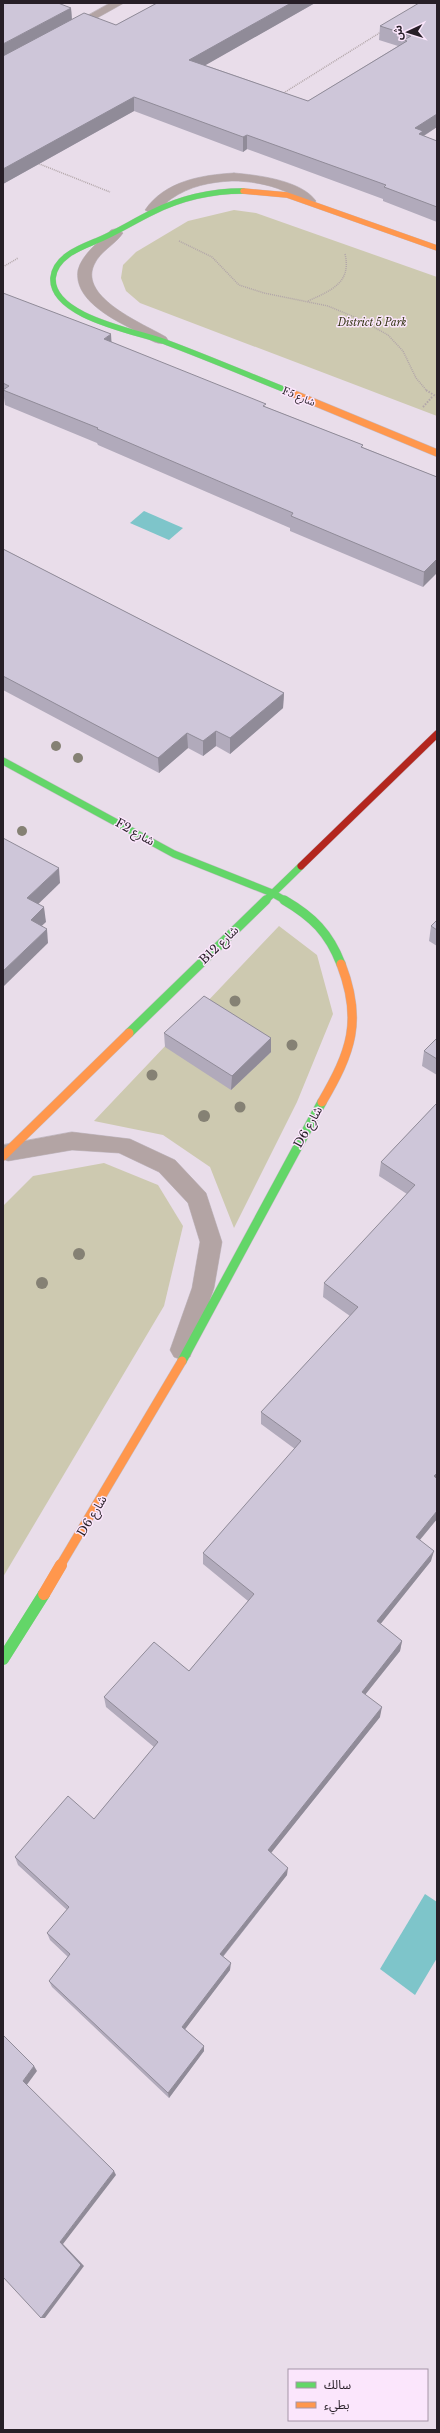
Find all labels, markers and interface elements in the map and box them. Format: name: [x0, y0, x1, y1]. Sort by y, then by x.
north arrow: [388, 12, 428, 52]
text: ش: [391, 25, 406, 41]
park label: District 5 Park: [337, 316, 406, 329]
street label: F5 شارع: [280, 384, 317, 410]
street label: F2 شارع: [112, 815, 157, 850]
street label: B12 شارع: [196, 922, 243, 968]
street label: D6 شارع: [290, 1103, 327, 1151]
street label: D6 شارع: [74, 1493, 111, 1540]
legend: [288, 2369, 428, 2421]
text: سالك: [324, 2377, 351, 2392]
text: بطيء: [324, 2397, 350, 2415]

